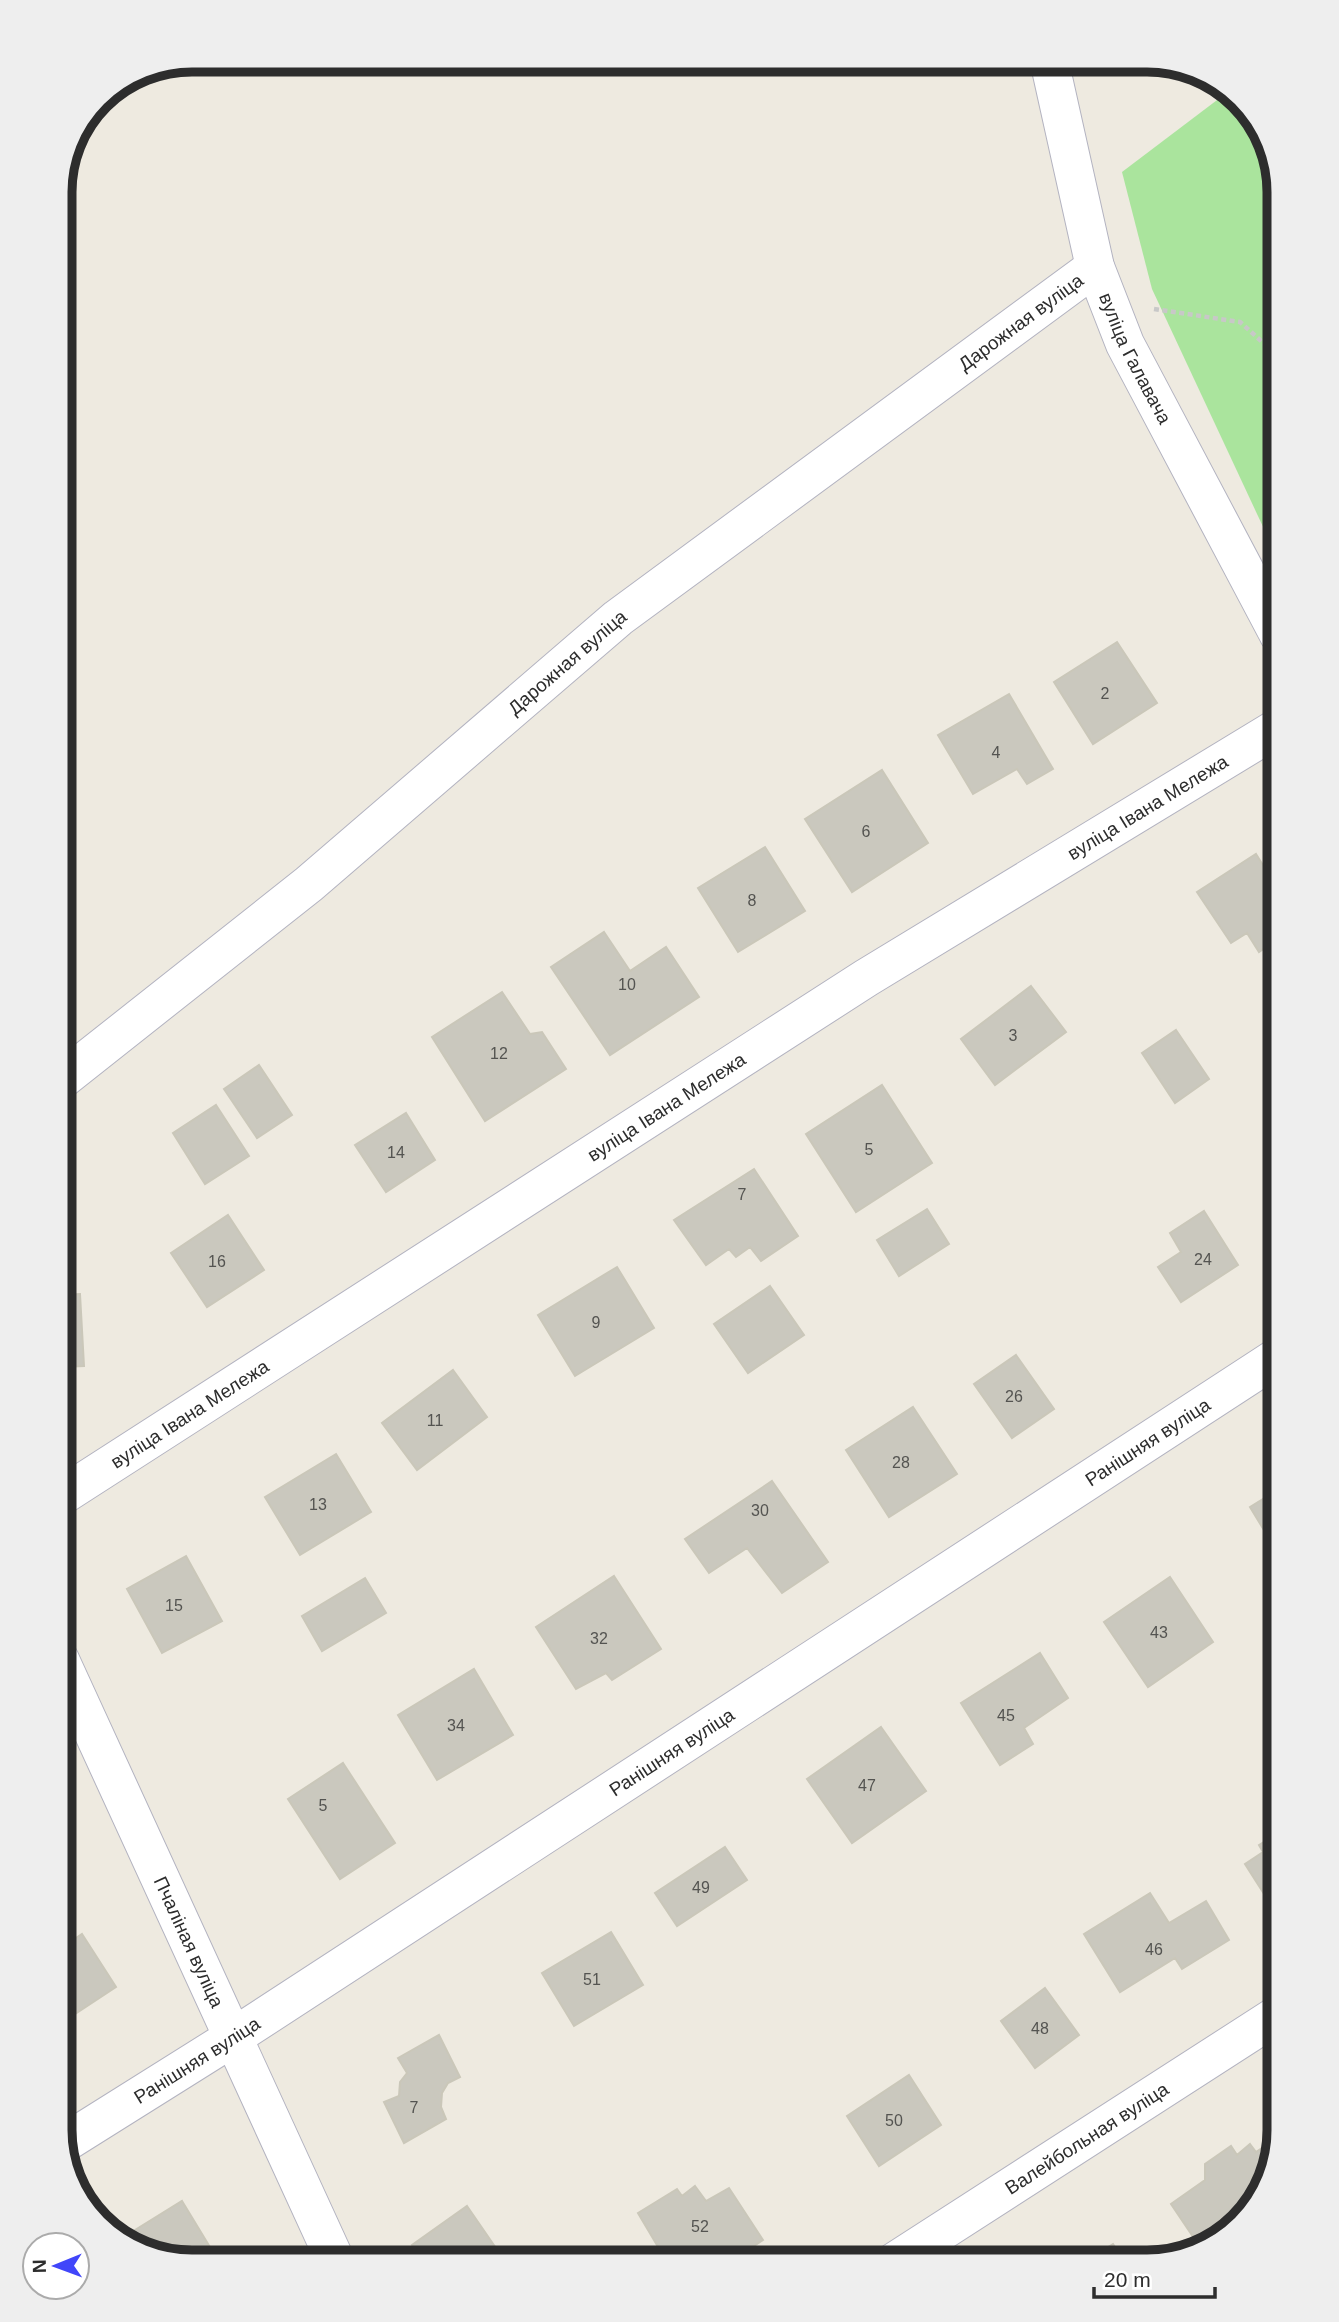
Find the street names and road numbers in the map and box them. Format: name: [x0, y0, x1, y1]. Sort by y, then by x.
street label: Дарожная вуліца: [954, 269, 1087, 375]
street label: вуліца Галавача: [1096, 290, 1176, 428]
street label: Дарожная вуліца: [504, 605, 631, 719]
street label: вуліца Івана Мележа: [1064, 750, 1232, 864]
street label: вуліца Івана Мележа: [583, 1048, 749, 1165]
street label: вуліца Івана Мележа: [107, 1355, 273, 1472]
street label: Ранішняя вуліца: [1081, 1393, 1214, 1490]
street label: Ранішняя вуліца: [605, 1703, 738, 1800]
street label: Пчаліная вуліца: [150, 1873, 228, 2011]
street label: Ранішняя вуліца: [130, 2012, 264, 2107]
street label: Валейбольная вуліца: [1001, 2078, 1172, 2198]

